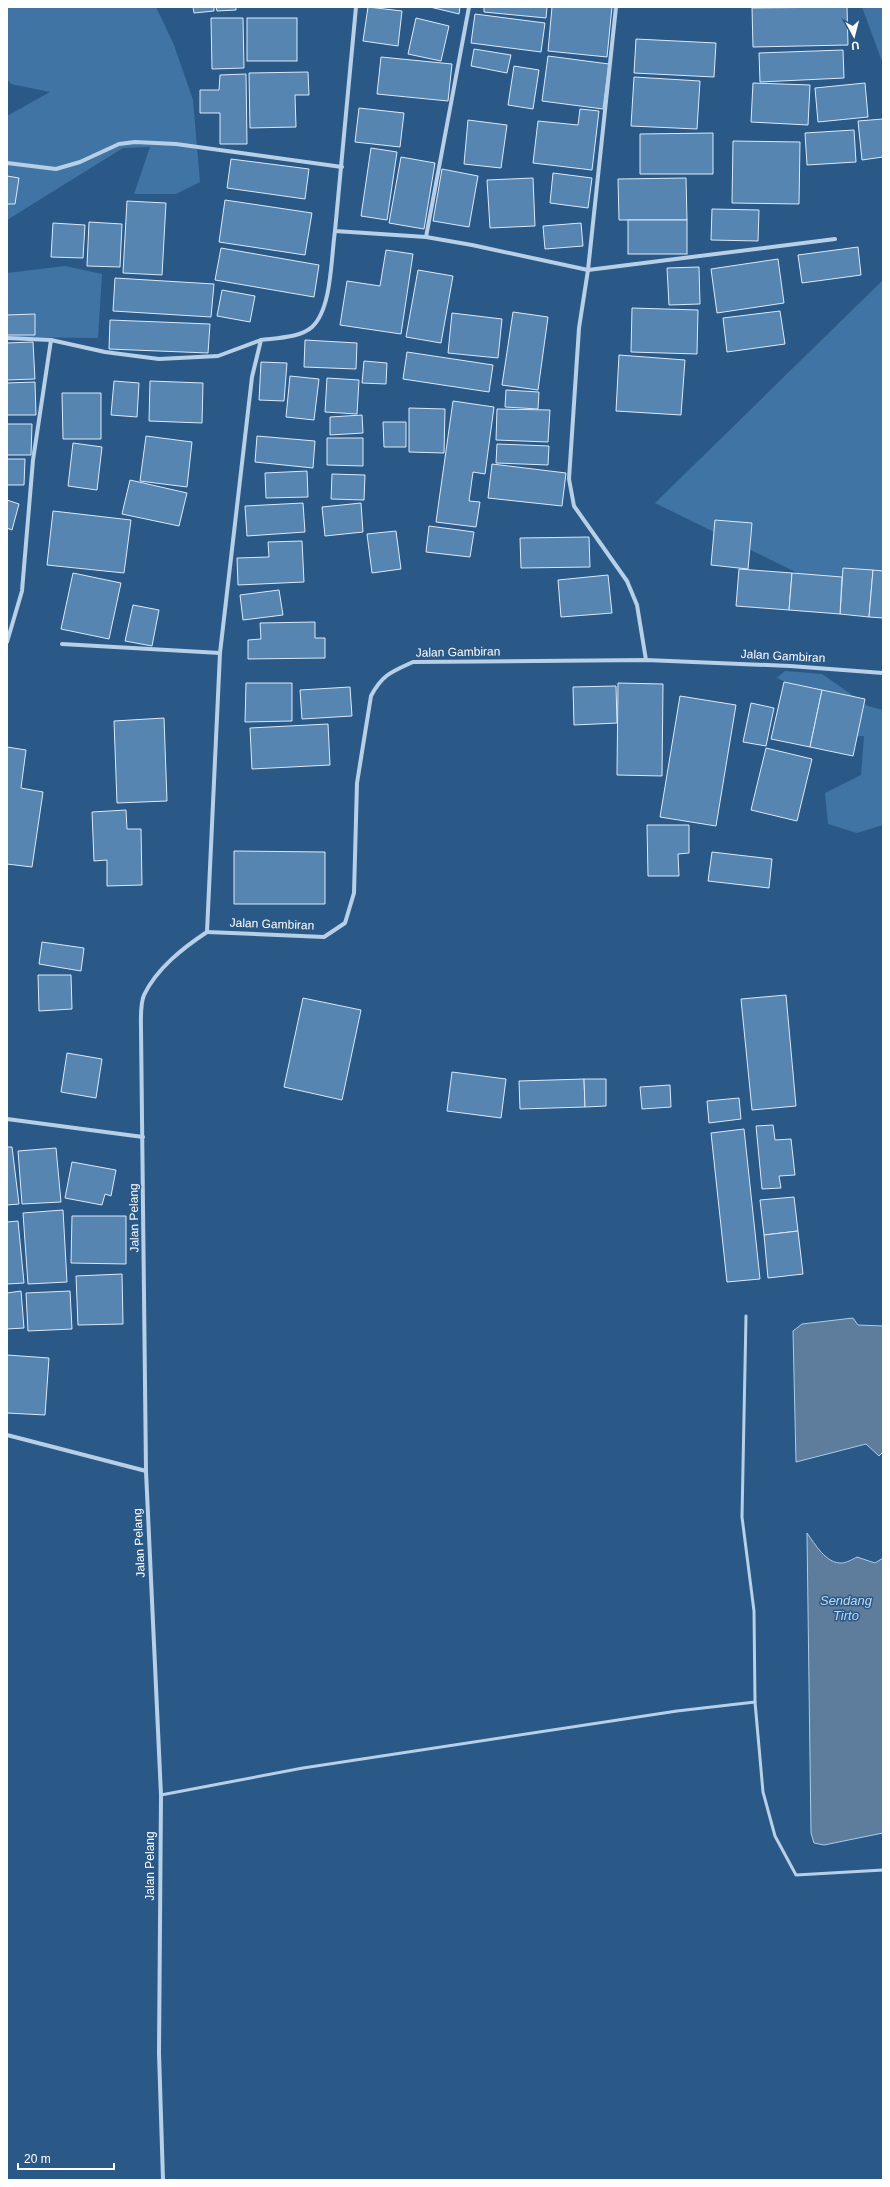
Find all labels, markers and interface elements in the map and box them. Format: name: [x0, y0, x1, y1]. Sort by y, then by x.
north arrow: [834, 16, 874, 56]
text: U: [850, 39, 860, 52]
street label: Jalan Gambiran: [416, 644, 500, 660]
street label: Jalan Gambiran: [740, 647, 826, 665]
street label: Jalan Gambiran: [229, 916, 315, 932]
street label: Jalan Pelang: [126, 1183, 142, 1253]
street label: Jalan Pelang: [130, 1508, 148, 1578]
water label: Sendang Tirto: [820, 1593, 873, 1623]
street label: Jalan Pelang: [143, 1831, 157, 1901]
scale bar: [18, 2145, 114, 2171]
text: 20 m: [24, 2152, 51, 2166]

